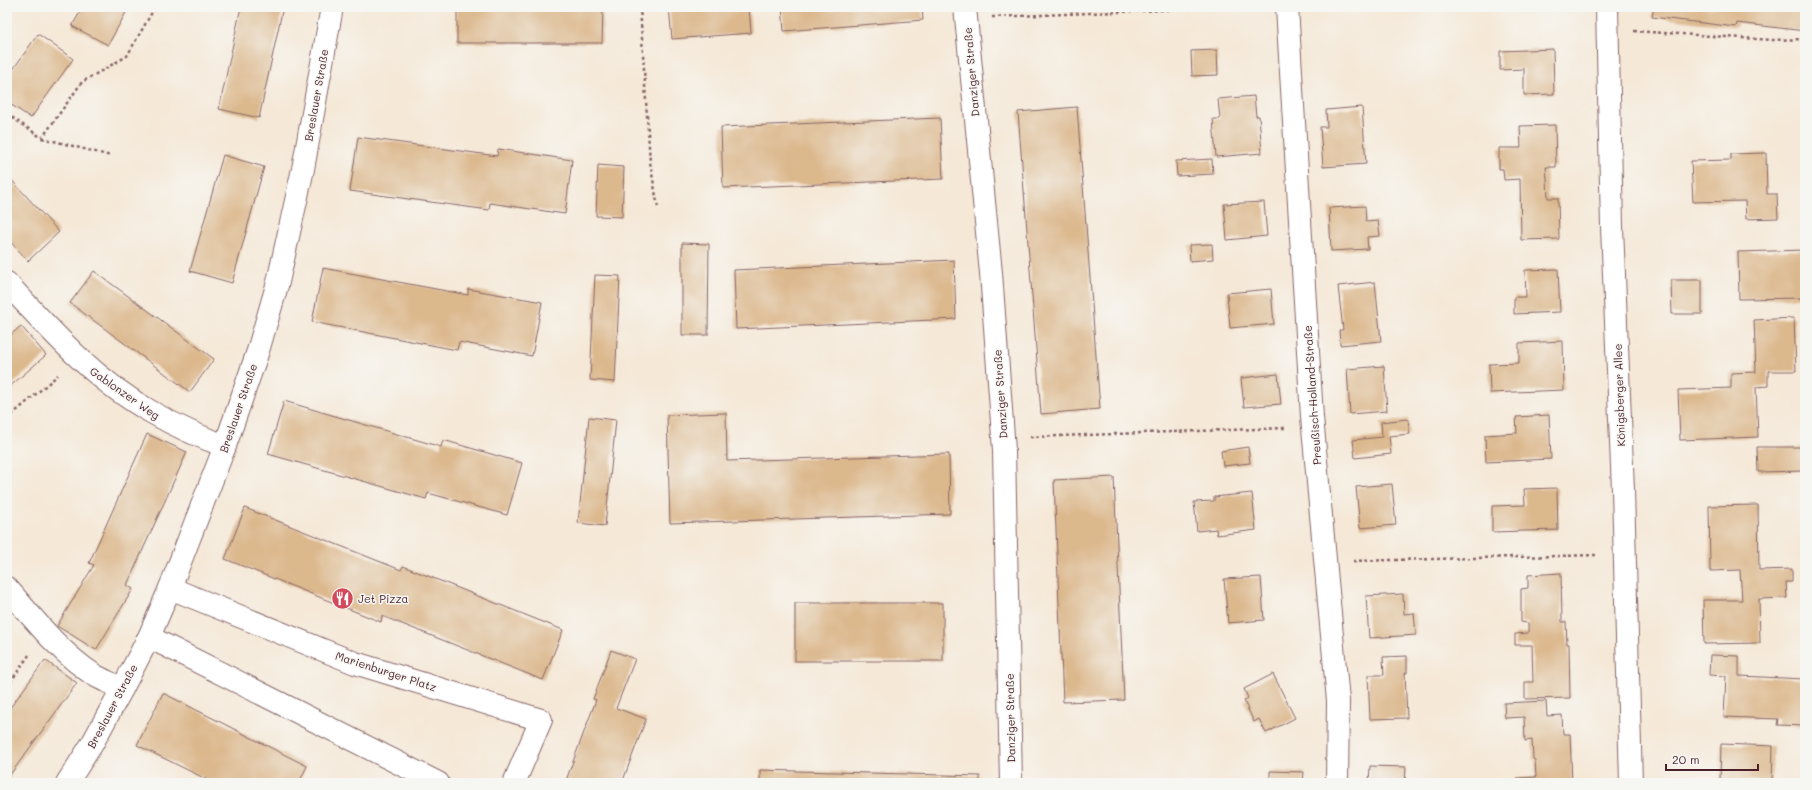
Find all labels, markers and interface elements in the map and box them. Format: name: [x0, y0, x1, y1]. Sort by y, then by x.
street label: Danziger Straße: [960, 27, 982, 117]
street label: Breslauer Straße: [301, 48, 332, 142]
street label: Preußisch-Holland-Straße: [1300, 325, 1324, 465]
street label: Königsberger Allee: [1610, 343, 1628, 447]
street label: Danziger Straße: [989, 349, 1011, 439]
street label: Breslauer Straße: [216, 361, 260, 454]
street label: Gablonzer Weg: [87, 363, 163, 423]
restaurant icon: Jet Pizza: [330, 585, 356, 611]
place label: Jet Pizza: [358, 591, 409, 606]
street label: Marienburger Platz: [334, 648, 438, 694]
street label: Breslauer Straße: [84, 661, 141, 751]
street label: Danziger Straße: [1002, 673, 1018, 763]
scale bar: [1666, 746, 1758, 772]
text: 20 m: [1672, 751, 1700, 767]

